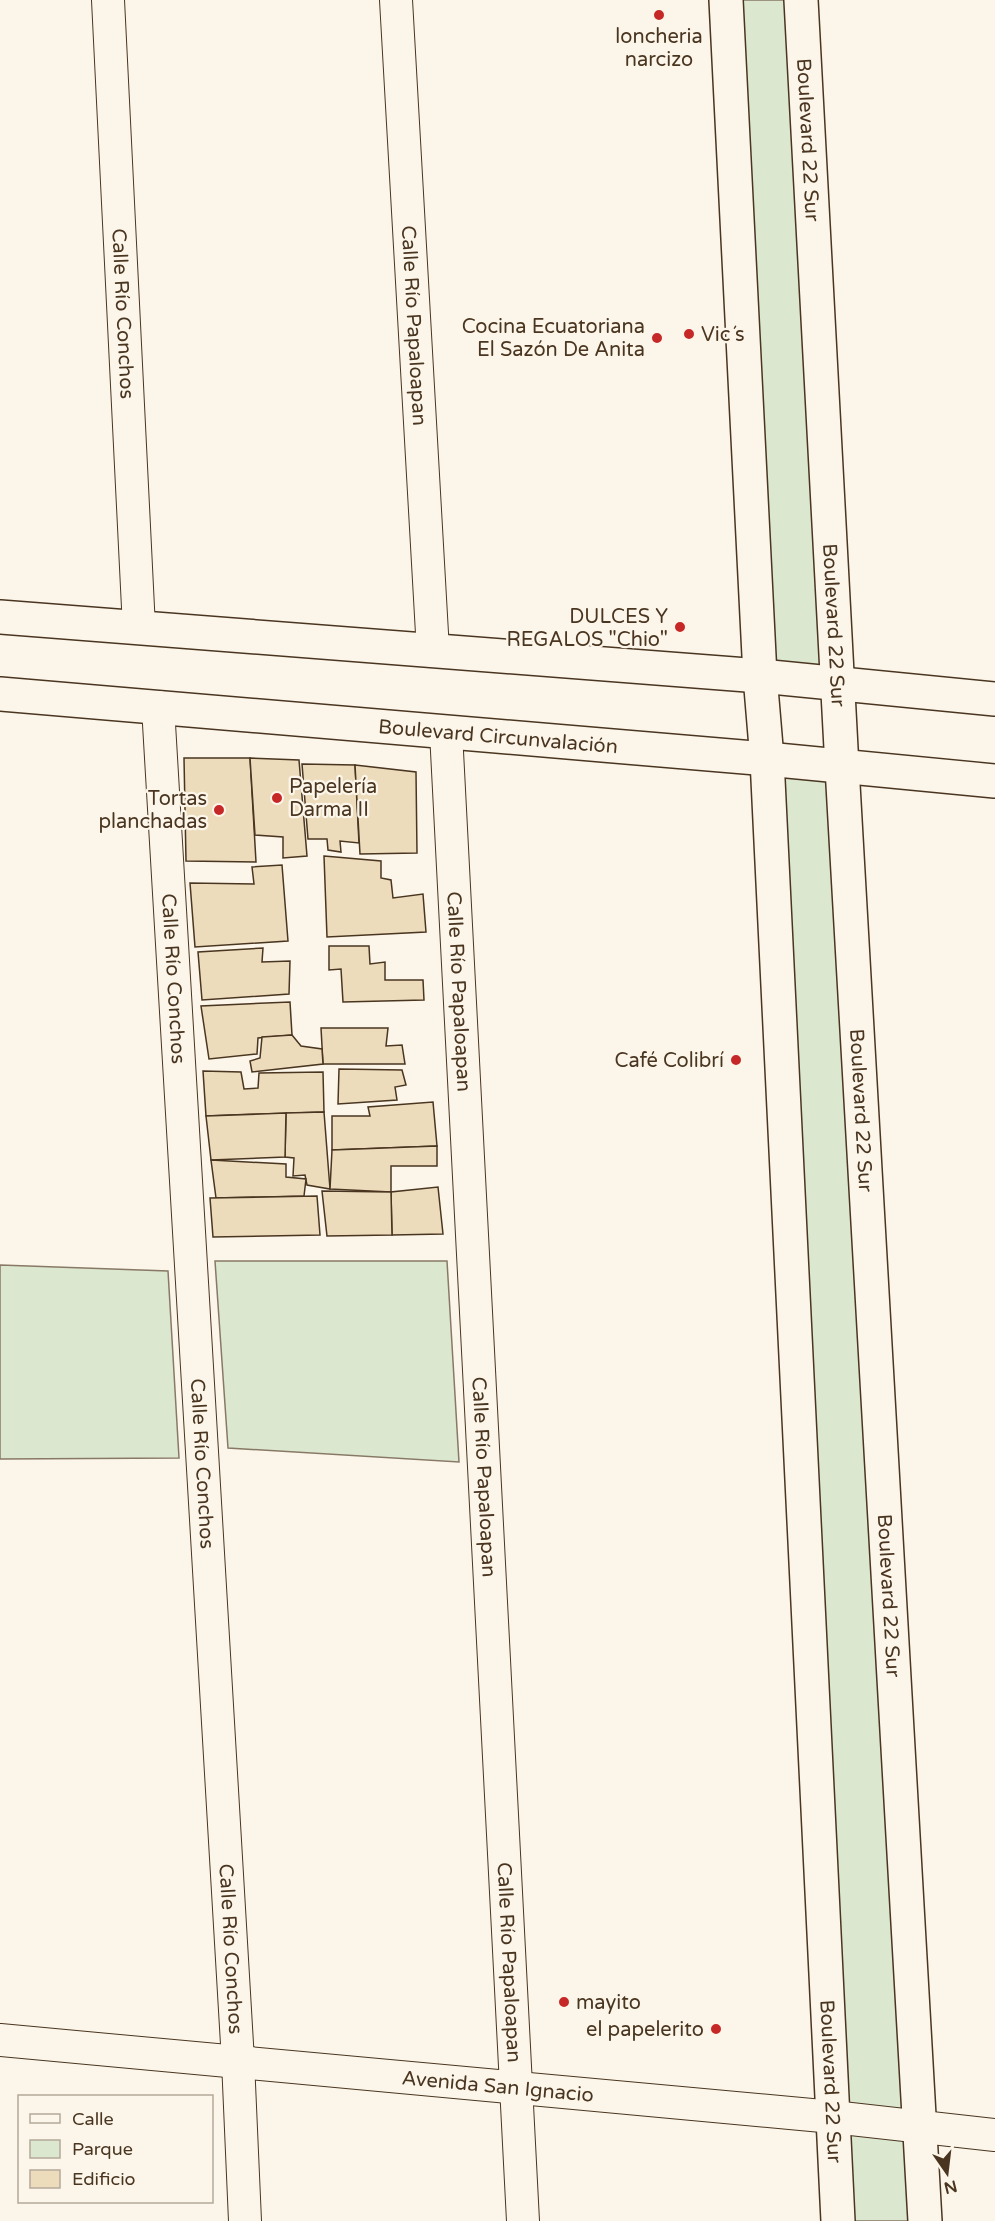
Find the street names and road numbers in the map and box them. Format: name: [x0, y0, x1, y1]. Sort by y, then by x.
street label: Boulevard 22 Sur: [791, 58, 824, 223]
street label: Calle Río Papaloapan: [396, 225, 431, 426]
street label: Calle Río Conchos: [106, 228, 139, 400]
street label: Boulevard 22 Sur: [817, 543, 850, 708]
street label: Boulevard Circunvalación: [377, 715, 619, 759]
street label: Calle Río Papaloapan: [441, 891, 476, 1093]
street label: Calle Río Conchos: [156, 893, 190, 1065]
street label: Boulevard 22 Sur: [844, 1028, 877, 1193]
street label: Calle Río Papaloapan: [466, 1376, 501, 1578]
street label: Calle Río Conchos: [185, 1378, 219, 1550]
street label: Boulevard 22 Sur: [872, 1513, 905, 1678]
street label: Calle Río Papaloapan: [491, 1862, 526, 2063]
street label: Calle Río Conchos: [213, 1863, 247, 2035]
street label: Boulevard 22 Sur: [814, 1999, 846, 2164]
street label: Avenida San Ignacio: [401, 2066, 595, 2108]

